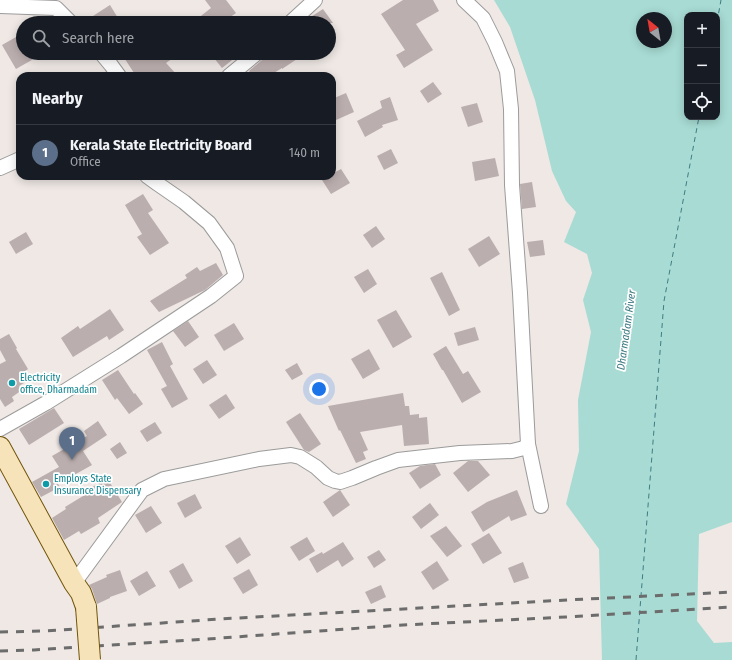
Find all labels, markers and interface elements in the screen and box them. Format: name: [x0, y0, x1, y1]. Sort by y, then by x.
north arrow: [636, 12, 672, 48]
map controls: [684, 12, 720, 120]
button: +: [684, 12, 720, 48]
search box: [16, 16, 336, 60]
icon: search: [30, 27, 52, 49]
text: Search here: [62, 29, 134, 47]
button: −: [684, 48, 720, 84]
button: locate: [684, 84, 720, 120]
text: Nearby: [32, 88, 83, 109]
text: Kerala State Electricity Board: [70, 136, 252, 154]
text: 1: [42, 145, 48, 160]
text: 140 m: [289, 145, 320, 160]
text: Office: [70, 154, 101, 169]
water label: Dharmadam River: [614, 288, 639, 371]
place label: Electricity office, Dharmadam: [20, 372, 97, 396]
marker: Electricity office, Dharmadam: [7, 378, 17, 388]
your location: [309, 379, 329, 399]
pin: 1: [59, 427, 85, 460]
place label: Employs State Insurance Dispensary: [54, 473, 142, 497]
marker: Employs State Insurance Dispensary: [41, 479, 51, 489]

